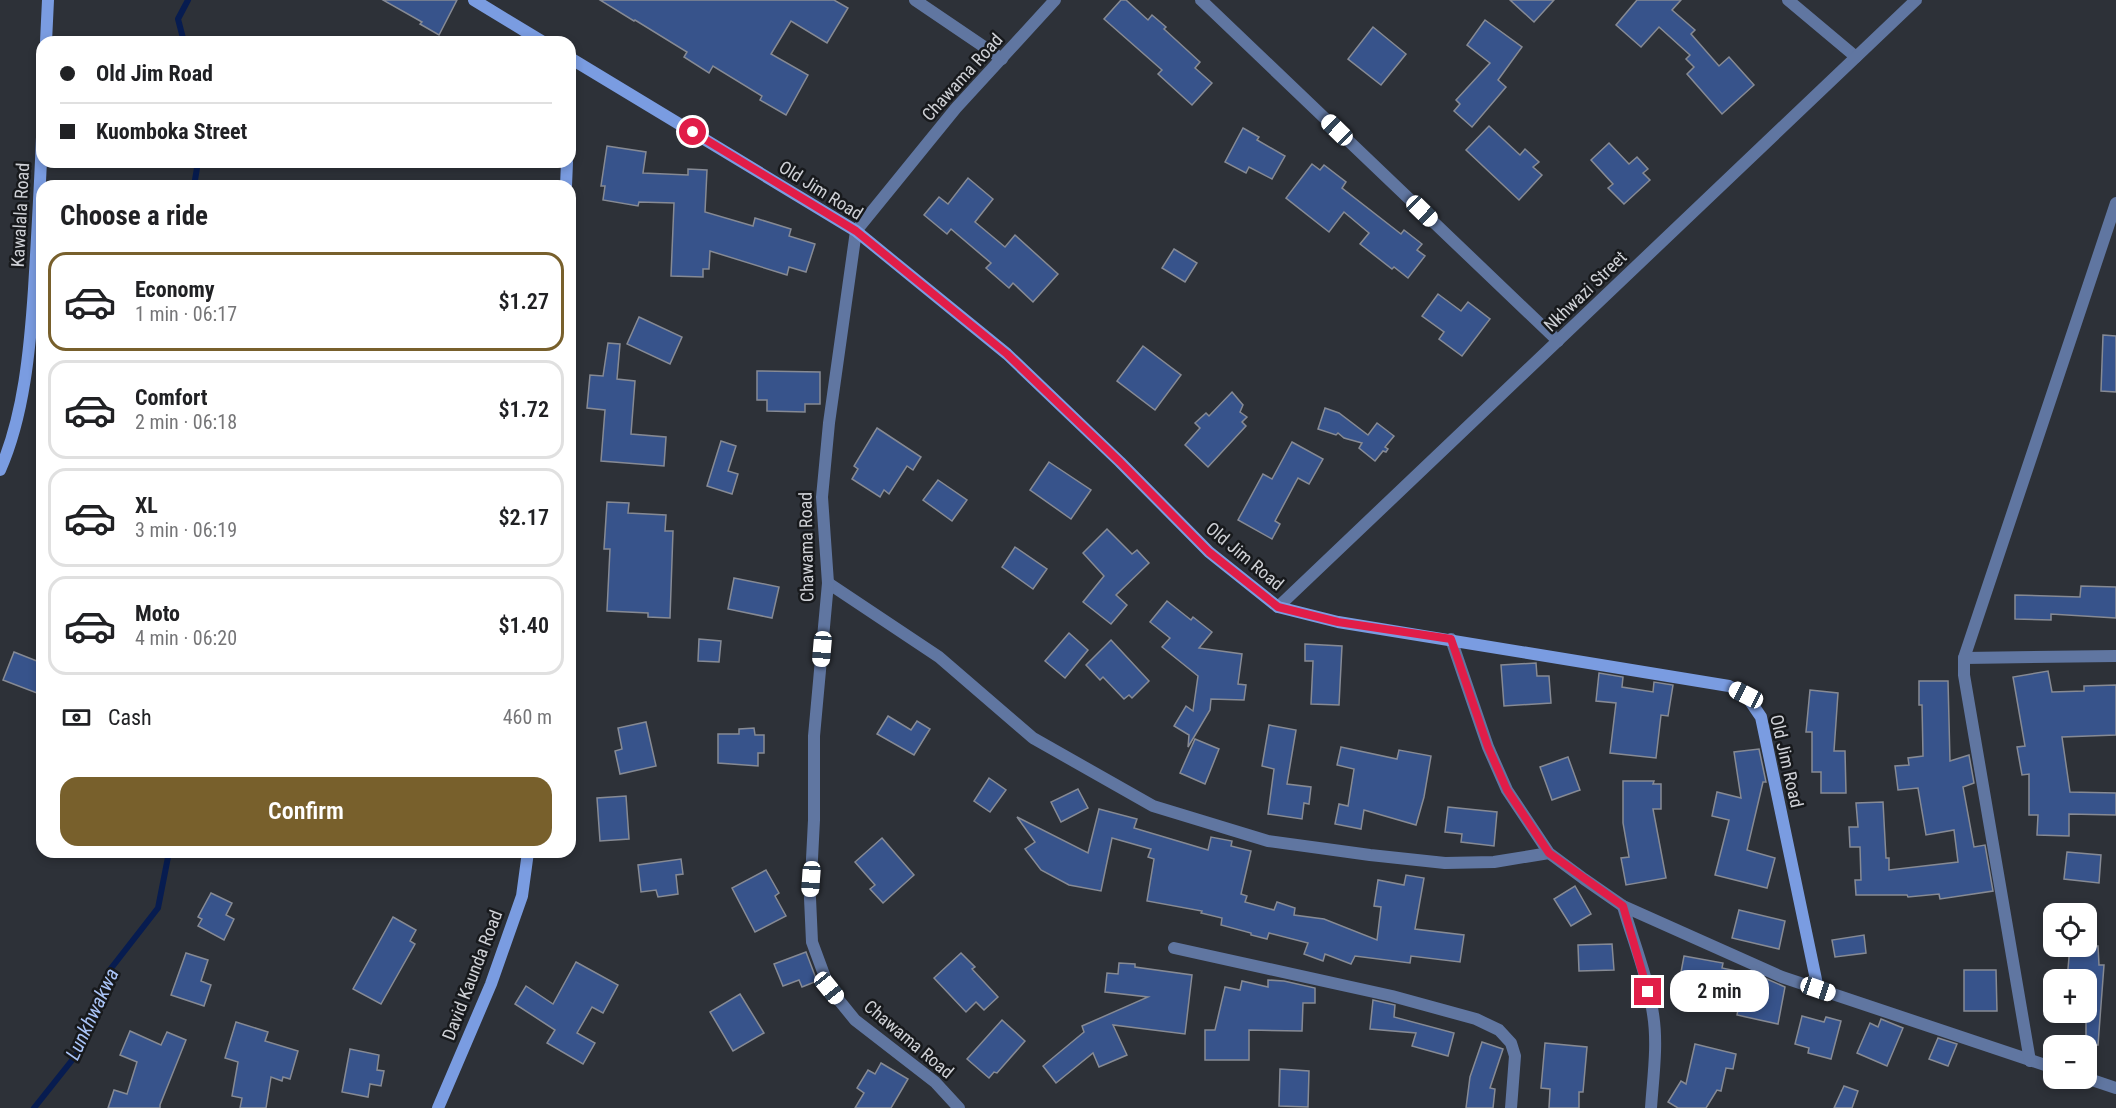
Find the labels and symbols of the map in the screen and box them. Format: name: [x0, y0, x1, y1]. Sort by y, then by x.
street label: Chawama Road: [917, 29, 1007, 125]
car: [1318, 111, 1356, 149]
route start: [679, 118, 706, 145]
street label: Old Jim Road: [775, 156, 867, 224]
street label: Kawalala Road: [7, 162, 33, 268]
car: [1403, 192, 1441, 230]
street label: Nkhwazi Street: [1539, 246, 1631, 336]
street label: Chawama Road: [795, 492, 817, 602]
street label: Old Jim Road: [1202, 518, 1288, 594]
car: [811, 630, 833, 668]
car: [1726, 679, 1766, 711]
street label: Old Jim Road: [1766, 713, 1808, 809]
car: [801, 860, 821, 898]
street label: David Kaunda Road: [438, 907, 506, 1043]
water label: Lunkhwakwa: [60, 964, 124, 1064]
car: [811, 968, 847, 1008]
callout: 2 min: [1669, 971, 1768, 1013]
car: [1798, 975, 1838, 1003]
route end: [1634, 978, 1661, 1005]
street label: Chawama Road: [860, 996, 958, 1082]

